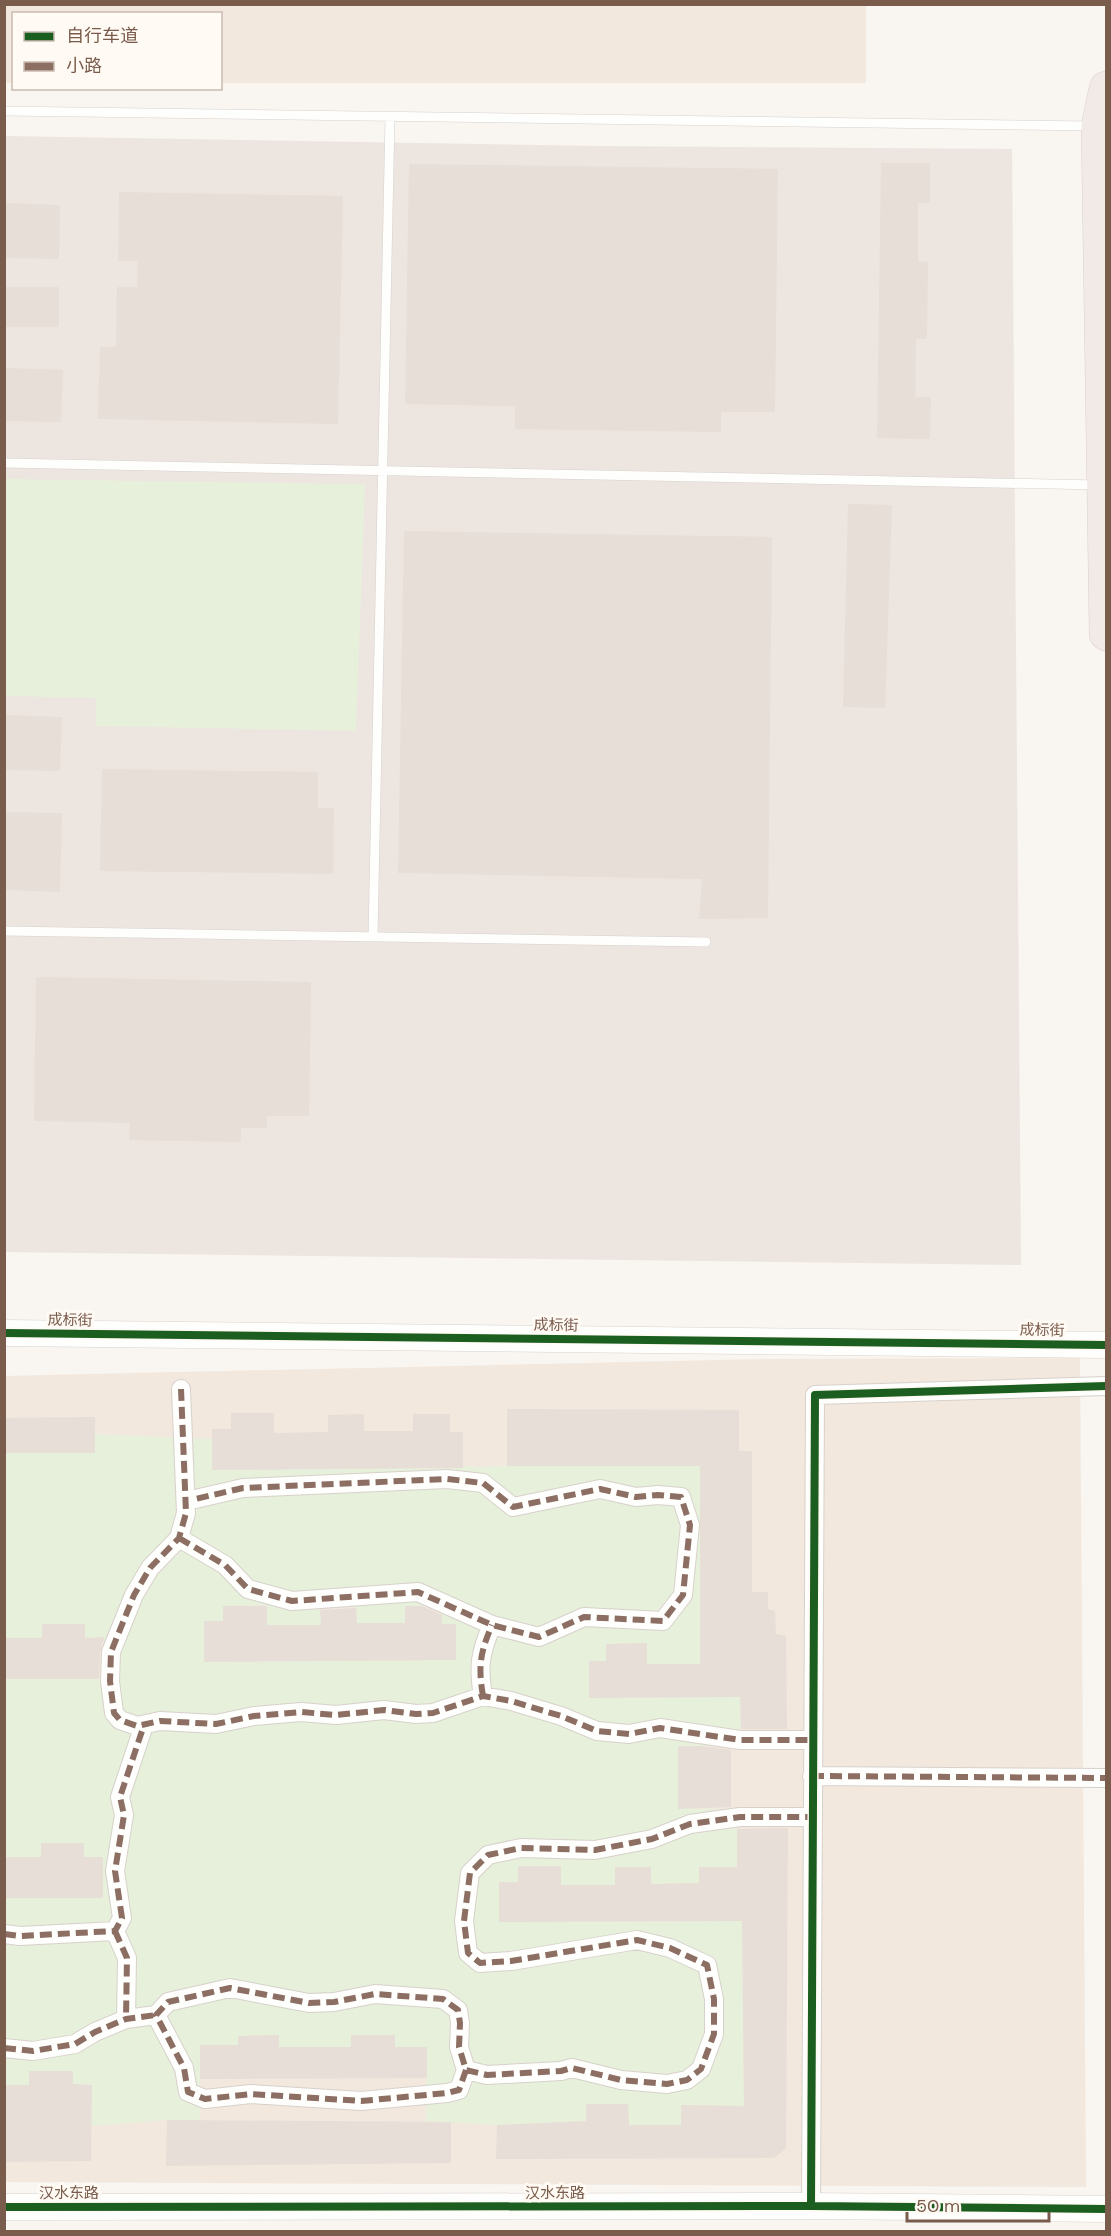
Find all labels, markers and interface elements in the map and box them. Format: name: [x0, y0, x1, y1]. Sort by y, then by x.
legend: [12, 12, 222, 90]
text: 自行车道: [66, 24, 138, 48]
text: 小路: [66, 54, 102, 78]
street label: 成标街: [47, 1310, 93, 1330]
street label: 成标街: [533, 1315, 579, 1335]
street label: 成标街: [1019, 1320, 1065, 1340]
street label: 汉水东路: [39, 2183, 99, 2203]
street label: 汉水东路: [525, 2183, 585, 2203]
scale bar: [907, 2185, 1050, 2223]
text: 50 m: [916, 2194, 960, 2218]

